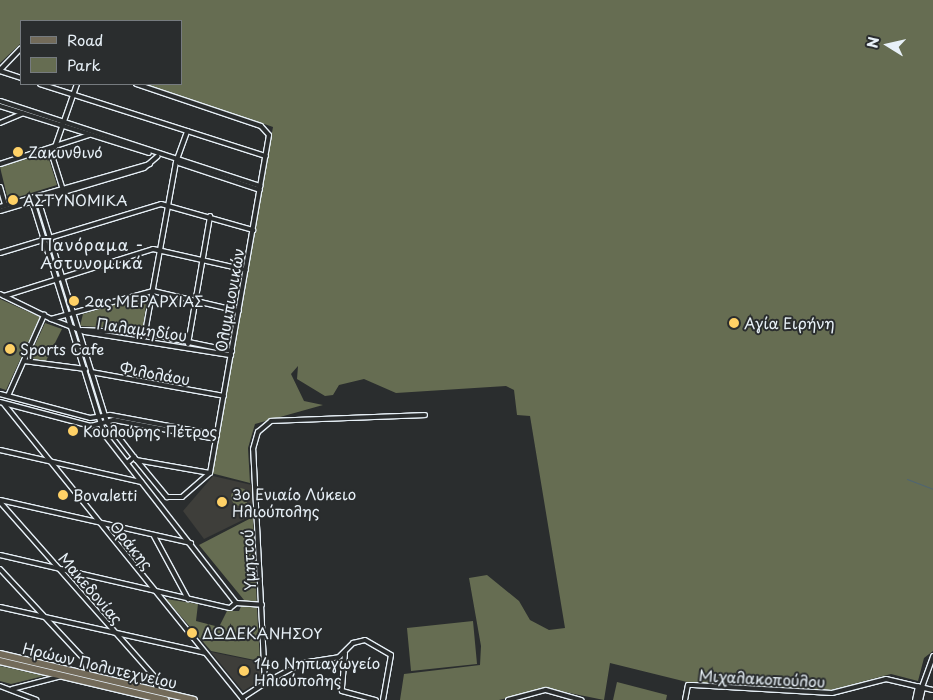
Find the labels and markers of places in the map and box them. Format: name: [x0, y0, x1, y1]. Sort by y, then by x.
place label: Ζακυνθινό: [28, 143, 103, 161]
marker: Ζακυνθινό: [12, 146, 24, 158]
place label: ΑΣΤΥΝΟΜΙΚΑ: [23, 191, 128, 209]
marker: ΑΣΤΥΝΟΜΙΚΑ: [7, 194, 19, 206]
place label: 2ας ΜΕΡΑΡΧΙΑΣ: [84, 292, 204, 310]
marker: 2ας ΜΕΡΑΡΧΙΑΣ: [68, 295, 80, 307]
place label: Αγία Ειρήνη: [744, 314, 835, 332]
marker: Αγία Ειρήνη: [728, 317, 740, 329]
place label: Sports Cafe: [20, 340, 105, 358]
marker: Sports Cafe: [4, 343, 16, 355]
place label: Κουλούρης Πέτρος: [83, 422, 217, 440]
marker: Κουλούρης Πέτρος: [67, 425, 79, 437]
place label: 3ο Ενιαίο Λύκειο Ηλιούπολης: [232, 484, 357, 519]
place label: Bovaletti: [73, 486, 137, 504]
marker: Bovaletti: [57, 489, 69, 501]
marker: 3ο Ενιαίο Λύκειο Ηλιούπολης: [216, 496, 228, 508]
place label: ΔΩΔΕΚΑΝΗΣΟΥ: [202, 624, 322, 642]
marker: ΔΩΔΕΚΑΝΗΣΟΥ: [186, 627, 198, 639]
place label: 14ο Νηπιαγωγείο Ηλιούπολης: [254, 653, 381, 688]
marker: 14ο Νηπιαγωγείο Ηλιούπολης: [238, 665, 250, 677]

